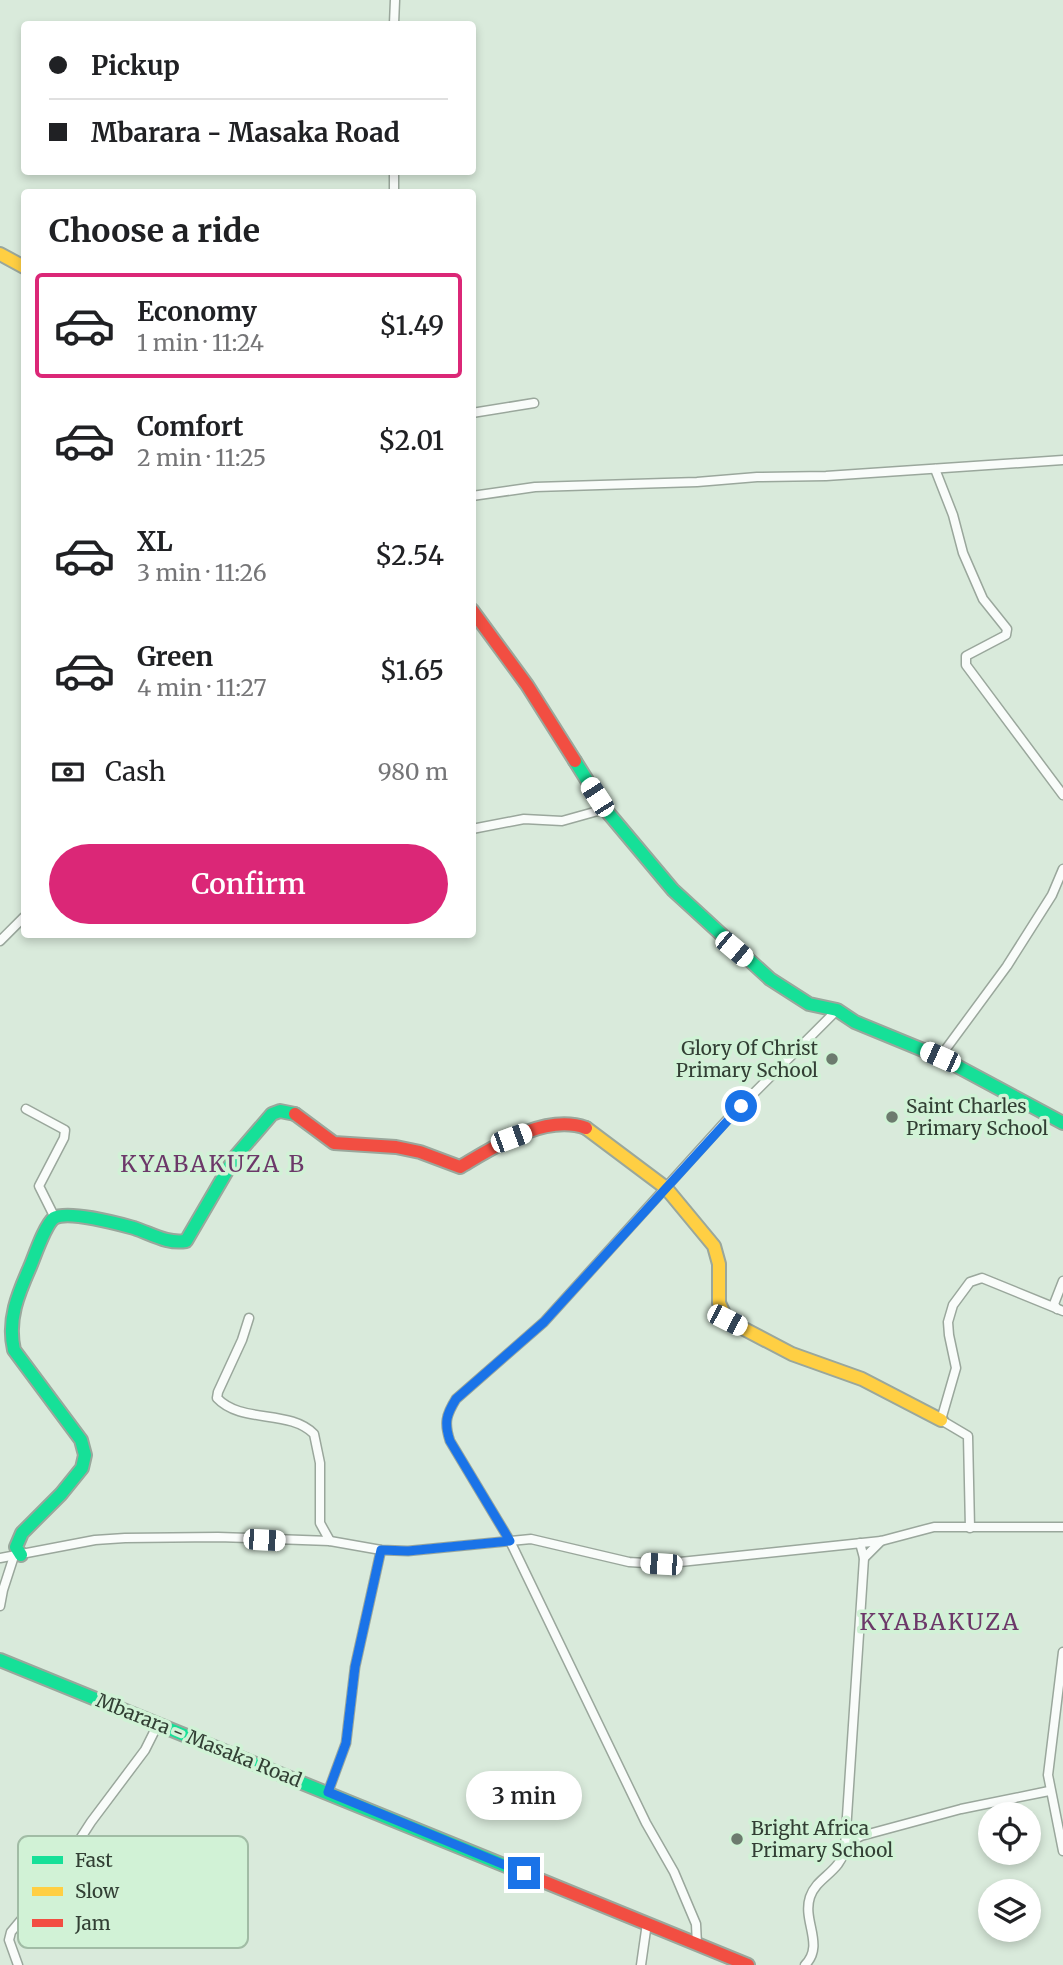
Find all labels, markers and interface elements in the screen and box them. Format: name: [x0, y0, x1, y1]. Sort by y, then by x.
text: Pickup: [91, 49, 180, 82]
text: Mbarara - Masaka Road: [91, 116, 400, 149]
text: Choose a ride: [49, 211, 260, 251]
icon: car: [53, 294, 116, 357]
text: Economy: [137, 295, 257, 328]
text: $1.49: [379, 309, 444, 342]
text: 1 min · 11:24: [137, 328, 264, 357]
icon: car: [53, 409, 116, 472]
text: Comfort: [137, 410, 243, 443]
text: $2.01: [378, 424, 444, 457]
text: 2 min · 11:25: [137, 443, 266, 472]
icon: car: [53, 524, 116, 587]
text: XL: [137, 525, 173, 558]
text: $2.54: [375, 539, 444, 572]
text: 3 min · 11:26: [137, 558, 267, 587]
icon: car: [53, 639, 116, 702]
text: Green: [137, 640, 213, 673]
text: $1.65: [380, 654, 444, 687]
text: 4 min · 11:27: [137, 673, 267, 702]
icon: cash: [49, 753, 87, 791]
text: Cash: [105, 755, 166, 788]
text: 980 m: [378, 757, 448, 786]
car: [577, 774, 618, 820]
button: Confirm: [49, 844, 448, 924]
car: [712, 927, 757, 971]
place label: Glory Of Christ Primary School: [676, 1036, 819, 1082]
car: [917, 1039, 964, 1075]
marker: Glory Of Christ Primary School: [824, 1051, 840, 1067]
route start: [725, 1090, 757, 1122]
place label: Saint Charles Primary School: [906, 1094, 1048, 1140]
marker: Saint Charles Primary School: [884, 1109, 900, 1125]
car: [488, 1121, 535, 1155]
district label: KYABAKUZA B: [120, 1149, 306, 1178]
car: [704, 1301, 751, 1339]
car: [243, 1528, 286, 1552]
car: [640, 1552, 683, 1576]
district label: KYABAKUZA: [860, 1607, 1020, 1636]
street label: Mbarara - Masaka Road: [93, 1688, 305, 1792]
callout: 3 min: [466, 1772, 582, 1820]
text: 3 min: [492, 1781, 556, 1810]
map controls: [978, 1802, 1041, 1942]
button: locate: [978, 1802, 1041, 1865]
place label: Bright Africa Primary School: [751, 1816, 893, 1862]
marker: Bright Africa Primary School: [729, 1831, 745, 1847]
legend: [18, 1836, 248, 1948]
text: Fast: [75, 1848, 113, 1872]
route end: [508, 1857, 540, 1889]
text: Slow: [75, 1879, 120, 1903]
button: layers: [978, 1879, 1041, 1942]
text: Jam: [74, 1911, 111, 1935]

